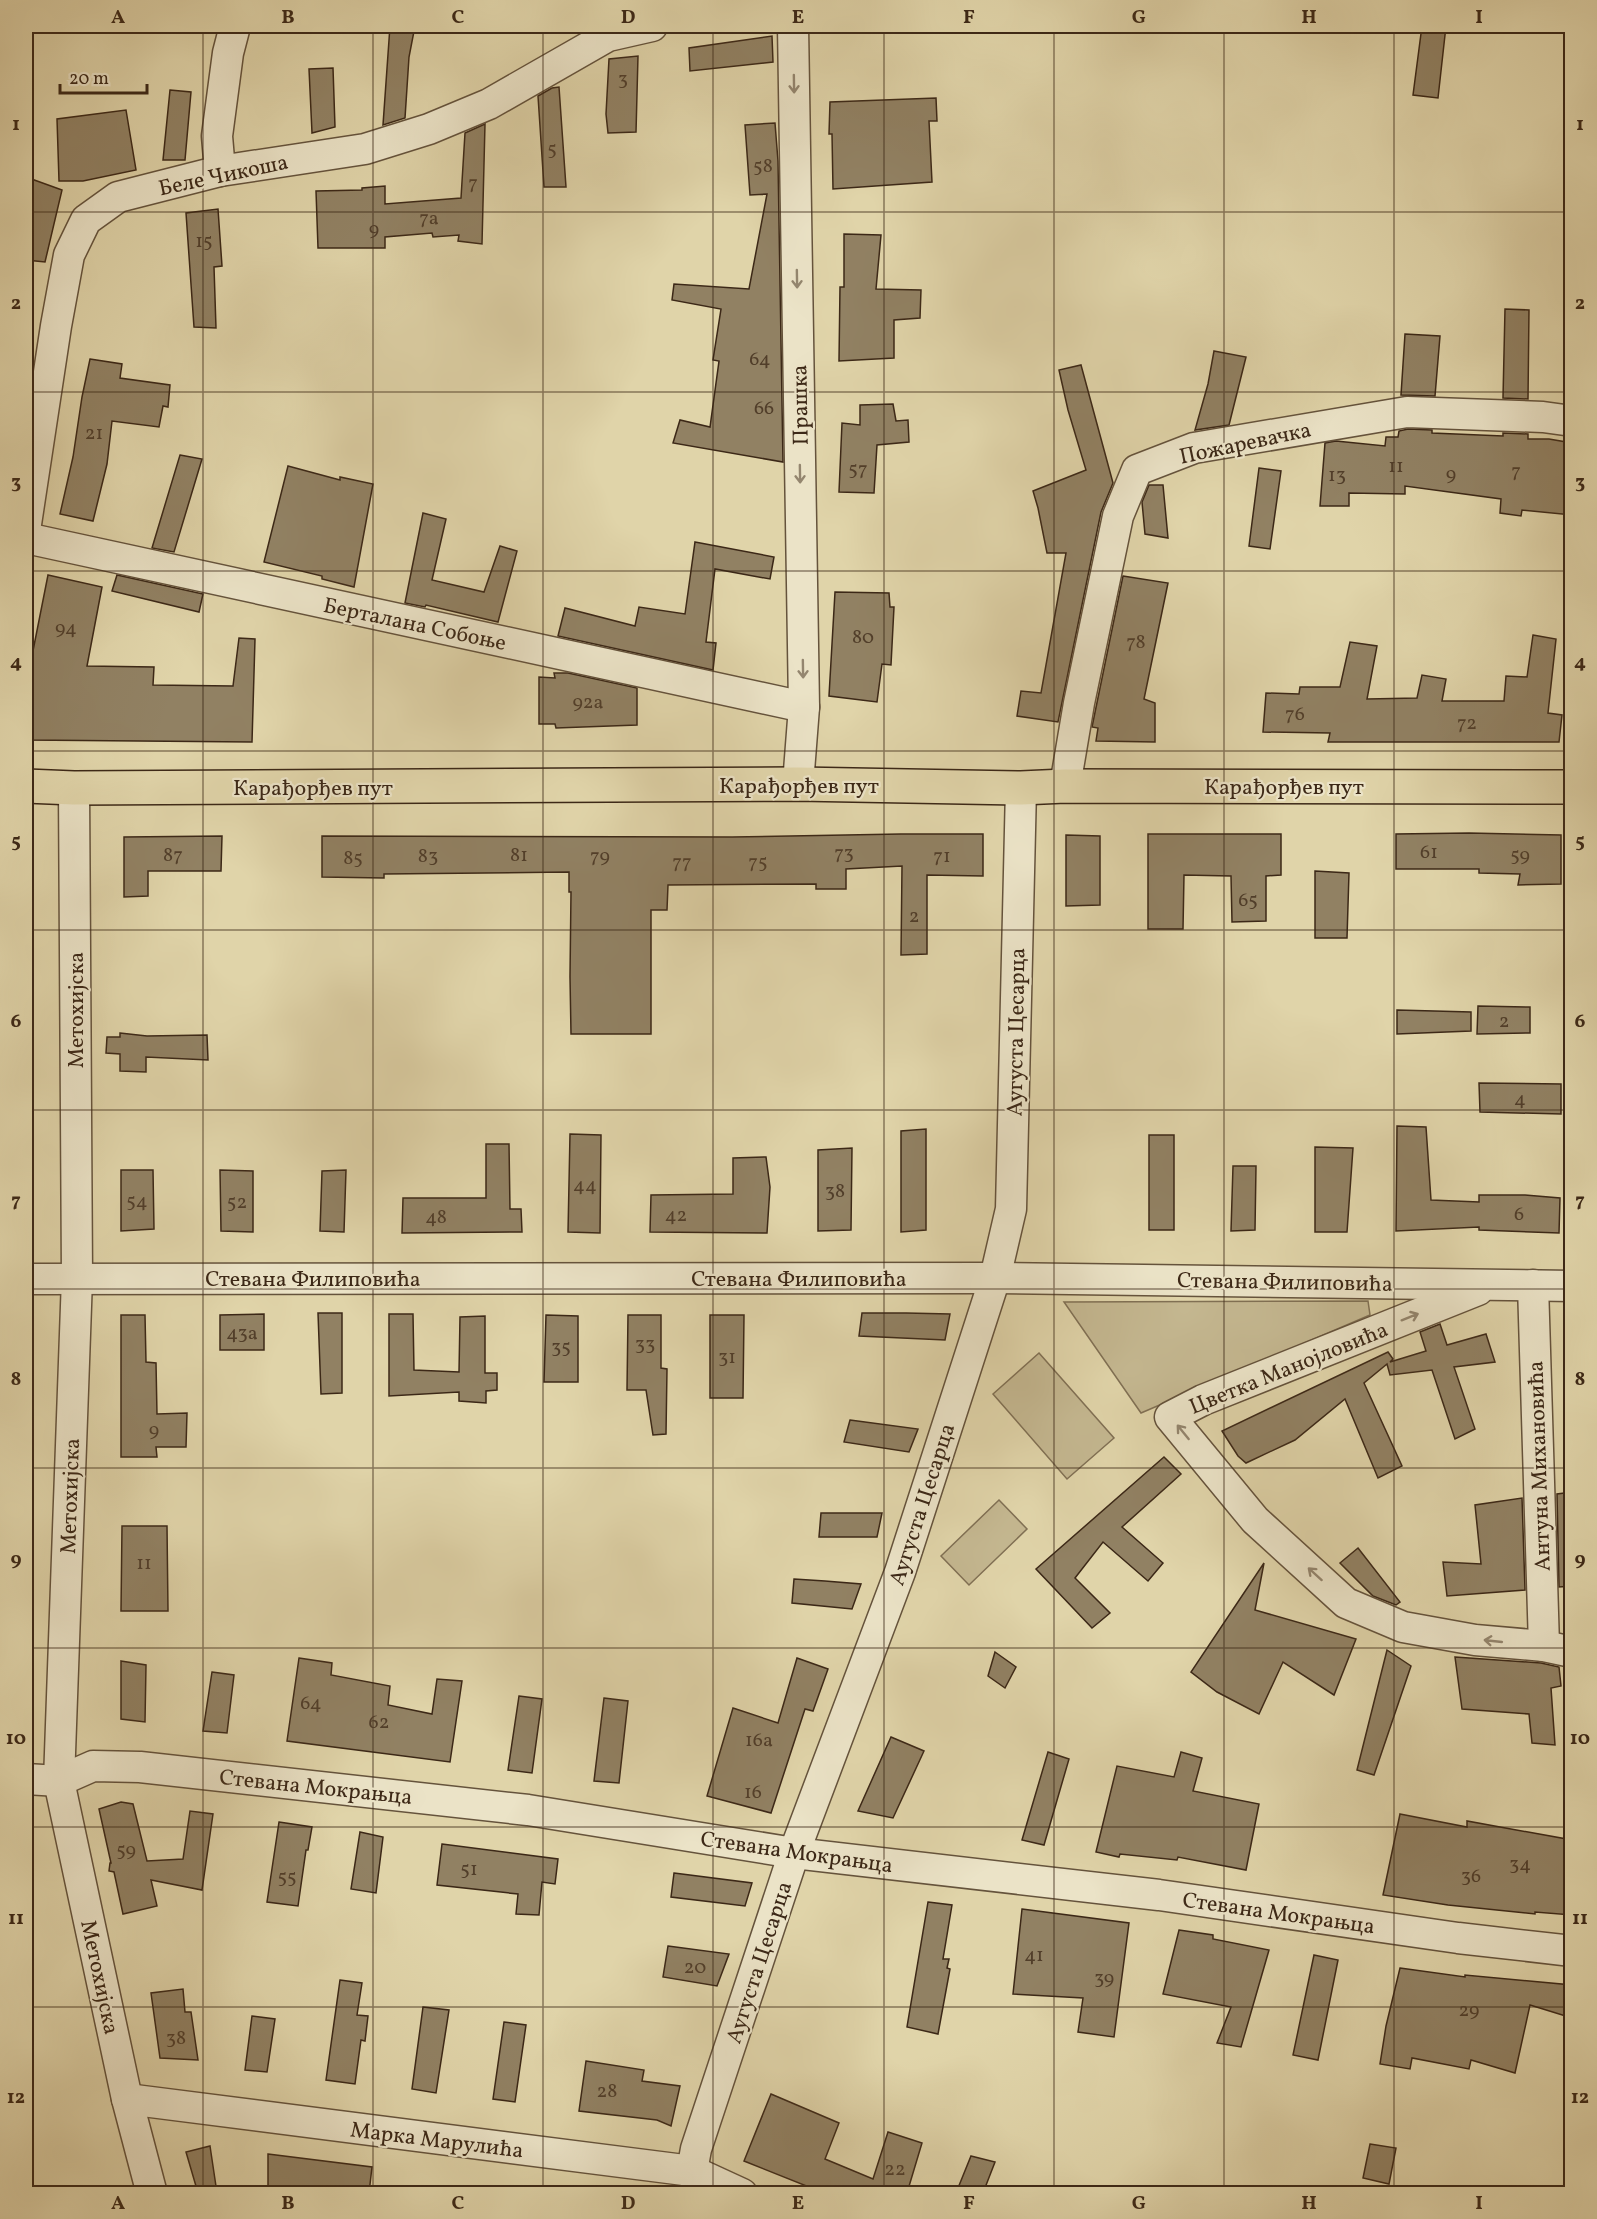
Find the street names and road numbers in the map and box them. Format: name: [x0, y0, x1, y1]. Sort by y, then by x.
street label: Беле Чикоша: [156, 148, 291, 205]
street label: Прашка: [785, 364, 818, 446]
street label: Пожаревачка: [1177, 415, 1314, 474]
street label: Берталана Собоње: [320, 591, 509, 660]
street label: Карађорђев пут: [719, 772, 879, 803]
street label: Карађорђев пут: [1204, 773, 1364, 804]
street label: Карађорђев пут: [233, 774, 393, 805]
street label: Аугуста Цесарца: [1001, 947, 1034, 1117]
street label: Метохијска: [62, 952, 93, 1068]
street label: Стевана Филиповића: [205, 1265, 421, 1296]
street label: Стевана Филиповића: [691, 1265, 907, 1296]
street label: Стевана Филиповића: [1177, 1266, 1393, 1301]
street label: Цветка Манојловића: [1185, 1315, 1393, 1423]
street label: Антуна Михановића: [1521, 1360, 1560, 1572]
street label: Аугуста Цесарца: [883, 1420, 964, 1590]
street label: Метохијска: [54, 1437, 89, 1555]
street label: Стевана Мокрањца: [218, 1763, 414, 1814]
street label: Стевана Мокрањца: [698, 1825, 895, 1882]
street label: Аугуста Цесарца: [720, 1878, 801, 2048]
street label: Стевана Мокрањца: [1180, 1886, 1377, 1943]
street label: Метохијска: [71, 1917, 126, 2038]
street label: Марка Марулића: [348, 2115, 525, 2167]

